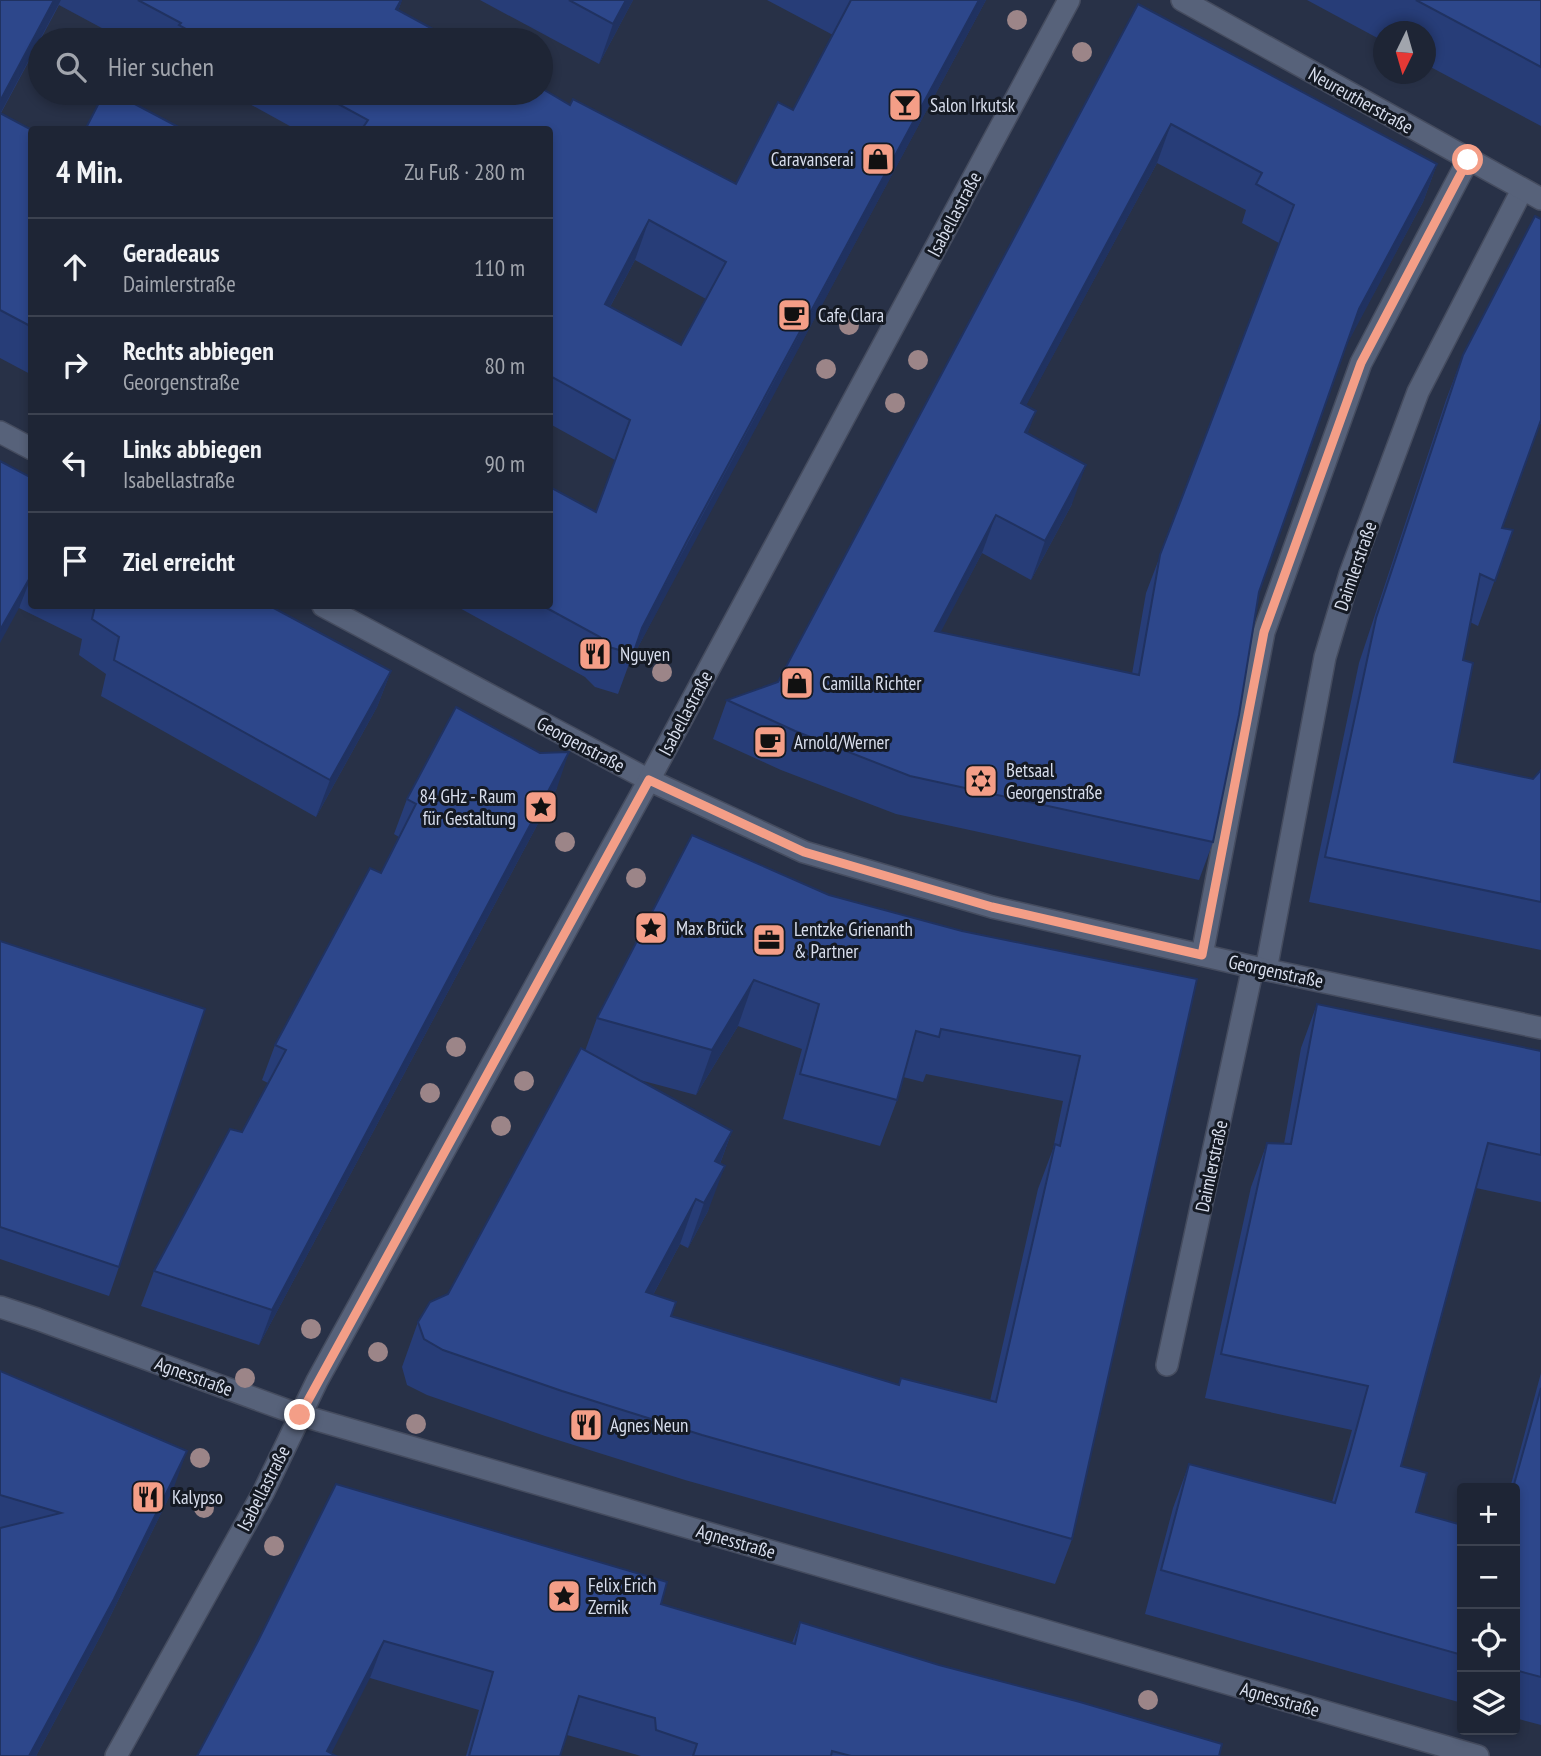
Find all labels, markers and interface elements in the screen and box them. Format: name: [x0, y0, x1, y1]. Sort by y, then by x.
north arrow: [1373, 21, 1436, 84]
search box: [28, 28, 553, 105]
icon: search: [52, 48, 90, 86]
text: Hier suchen: [108, 50, 214, 83]
street label: Neureutherstraße: [1305, 61, 1418, 139]
bar icon: Salon Irkutsk: [886, 86, 924, 124]
place label: Salon Irkutsk: [930, 93, 1016, 117]
shop icon: Caravanserai: [859, 140, 897, 178]
route start: [1452, 144, 1483, 175]
place label: Caravanserai: [771, 147, 854, 171]
text: 4 Min.: [56, 152, 123, 191]
text: Zu Fuß · 280 m: [404, 157, 525, 186]
street label: Isabellastraße: [922, 167, 986, 261]
text: Geradeaus: [123, 236, 220, 269]
icon: ahead: [56, 248, 94, 286]
text: 110 m: [474, 253, 525, 282]
text: Daimlerstraße: [123, 269, 236, 298]
cafe icon: Cafe Clara: [775, 296, 813, 334]
place label: Cafe Clara: [818, 303, 884, 327]
text: Rechts abbiegen: [123, 334, 274, 367]
icon: right: [56, 346, 94, 384]
text: 80 m: [484, 351, 525, 380]
text: Georgenstraße: [123, 367, 240, 396]
text: Links abbiegen: [123, 432, 262, 465]
icon: left: [56, 444, 94, 482]
text: 90 m: [484, 449, 525, 478]
text: Isabellastraße: [123, 465, 235, 494]
street label: Daimlerstraße: [1328, 518, 1382, 614]
icon: arrive: [56, 542, 94, 580]
text: Ziel erreicht: [123, 545, 235, 578]
restaurant icon: Nguyen: [576, 635, 614, 673]
place label: Nguyen: [620, 642, 670, 666]
shop icon: Camilla Richter: [778, 664, 816, 702]
street label: Isabellastraße: [653, 666, 717, 760]
place label: Camilla Richter: [822, 671, 922, 695]
street label: Georgenstraße: [533, 711, 629, 777]
cafe icon: Arnold/Werner: [751, 723, 789, 761]
place label: Arnold/Werner: [794, 730, 890, 754]
place label: Betsaal Georgenstraße: [1006, 758, 1103, 804]
synagogue icon: Betsaal Georgenstraße: [962, 762, 1000, 800]
place label: 84 GHz - Raum für Gestaltung: [419, 784, 516, 830]
place icon: 84 GHz - Raum für Gestaltung: [522, 788, 560, 826]
place icon: Max Brück: [632, 909, 670, 947]
place label: Max Brück: [676, 916, 744, 940]
place label: Lentzke Grienanth & Partner: [794, 917, 913, 963]
office icon: Lentzke Grienanth & Partner: [750, 921, 788, 959]
street label: Georgenstraße: [1226, 949, 1326, 993]
street label: Daimlerstraße: [1190, 1118, 1232, 1214]
street label: Agnesstraße: [152, 1351, 236, 1401]
route end: [284, 1399, 315, 1430]
restaurant icon: Agnes Neun: [567, 1406, 605, 1444]
place label: Agnes Neun: [610, 1413, 688, 1437]
street label: Isabellastraße: [231, 1441, 295, 1535]
restaurant icon: Kalypso: [129, 1478, 167, 1516]
map controls: [1457, 1483, 1520, 1735]
button: +: [1457, 1483, 1520, 1546]
place label: Kalypso: [172, 1485, 223, 1509]
street label: Agnesstraße: [694, 1518, 778, 1564]
button: −: [1457, 1546, 1520, 1609]
place label: Felix Erich Zernik: [588, 1573, 656, 1619]
place icon: Felix Erich Zernik: [545, 1577, 583, 1615]
button: locate: [1457, 1609, 1520, 1672]
button: layers: [1457, 1672, 1520, 1735]
street label: Agnesstraße: [1238, 1676, 1322, 1722]

